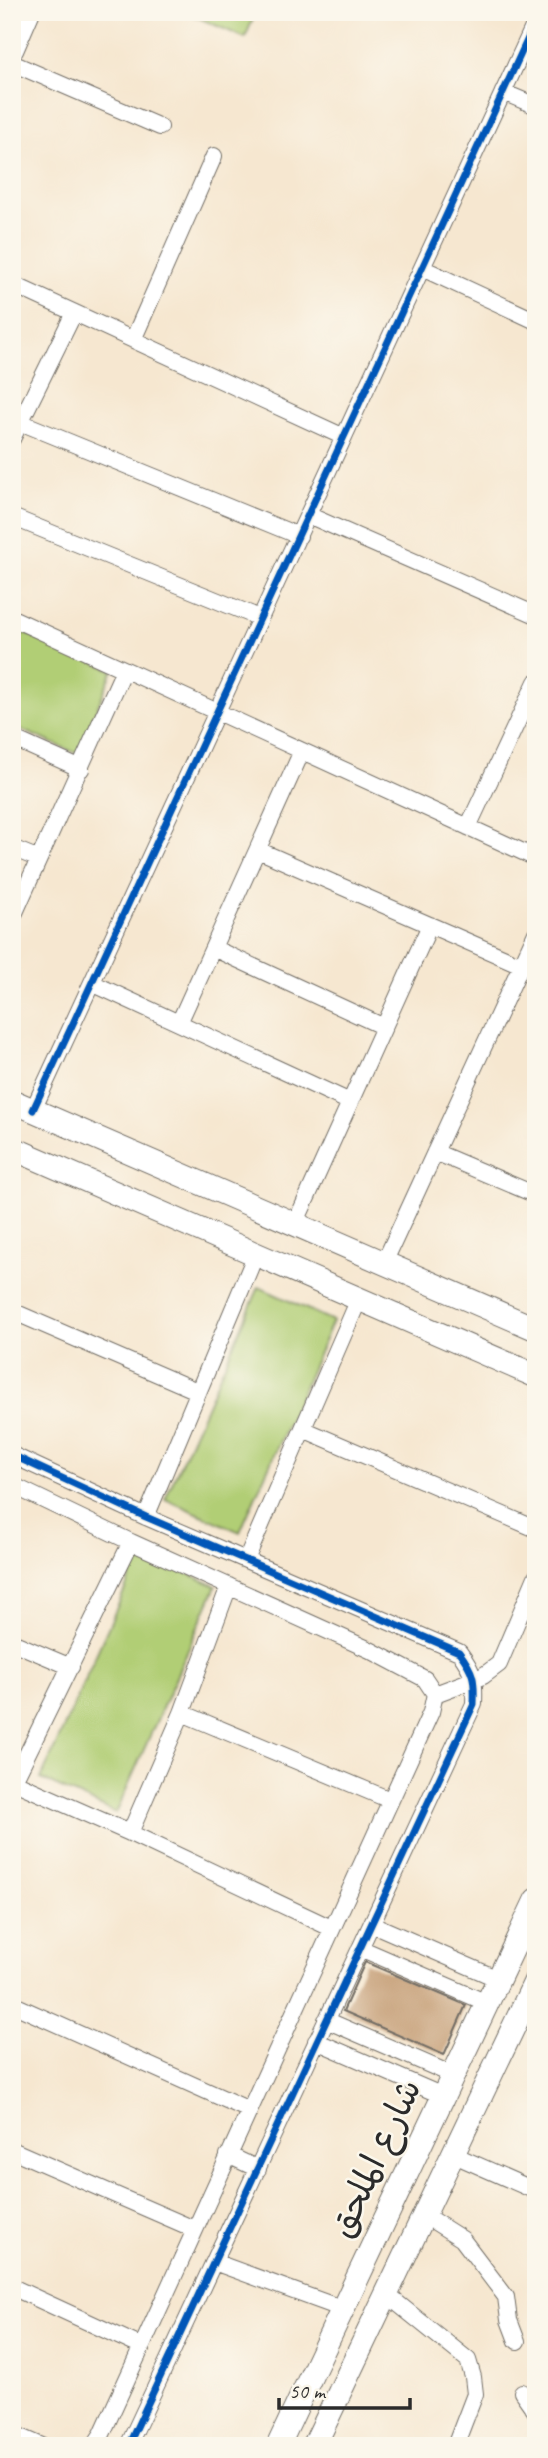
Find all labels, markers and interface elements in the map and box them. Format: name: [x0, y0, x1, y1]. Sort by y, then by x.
street label: شارع الملحق: [319, 2071, 433, 2245]
scale bar: [279, 2367, 410, 2411]
text: 50 m: [289, 2378, 327, 2404]

